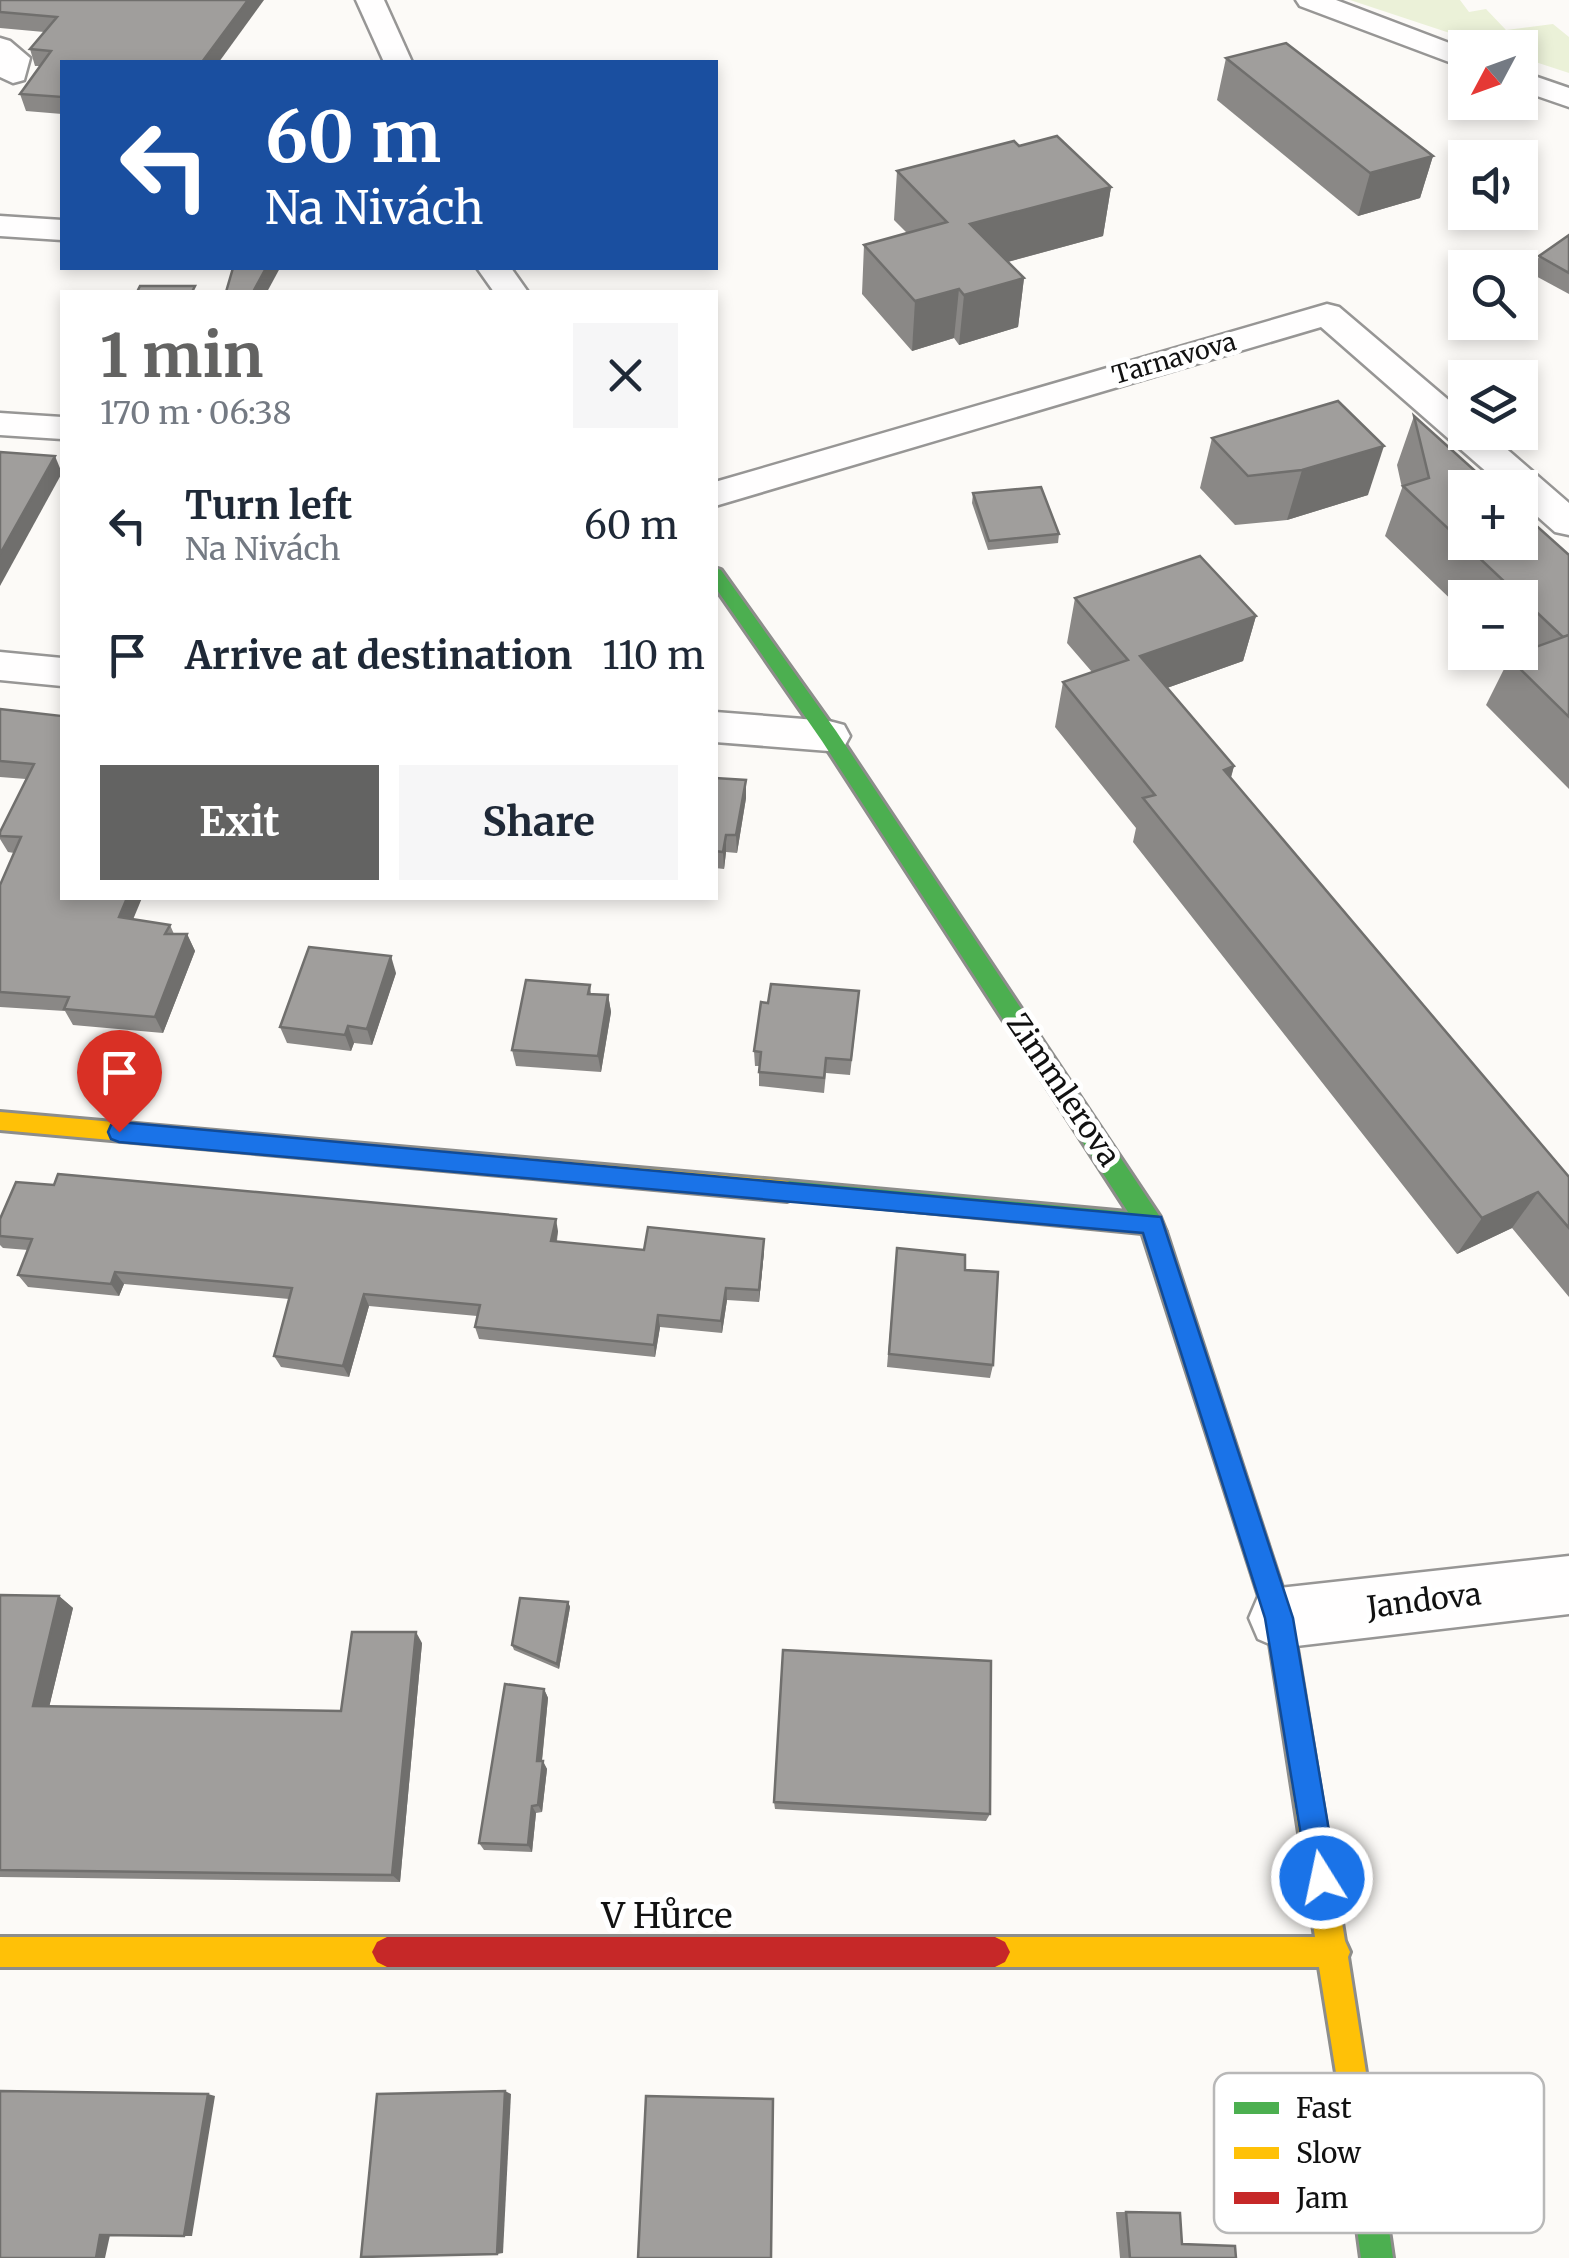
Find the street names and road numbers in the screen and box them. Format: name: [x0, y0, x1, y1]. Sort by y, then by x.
street label: Tarnavova: [1108, 325, 1240, 391]
street label: Zimmlerova: [999, 1006, 1129, 1173]
street label: Jandova: [1364, 1574, 1483, 1626]
street label: V Hůrce: [600, 1894, 733, 1938]

